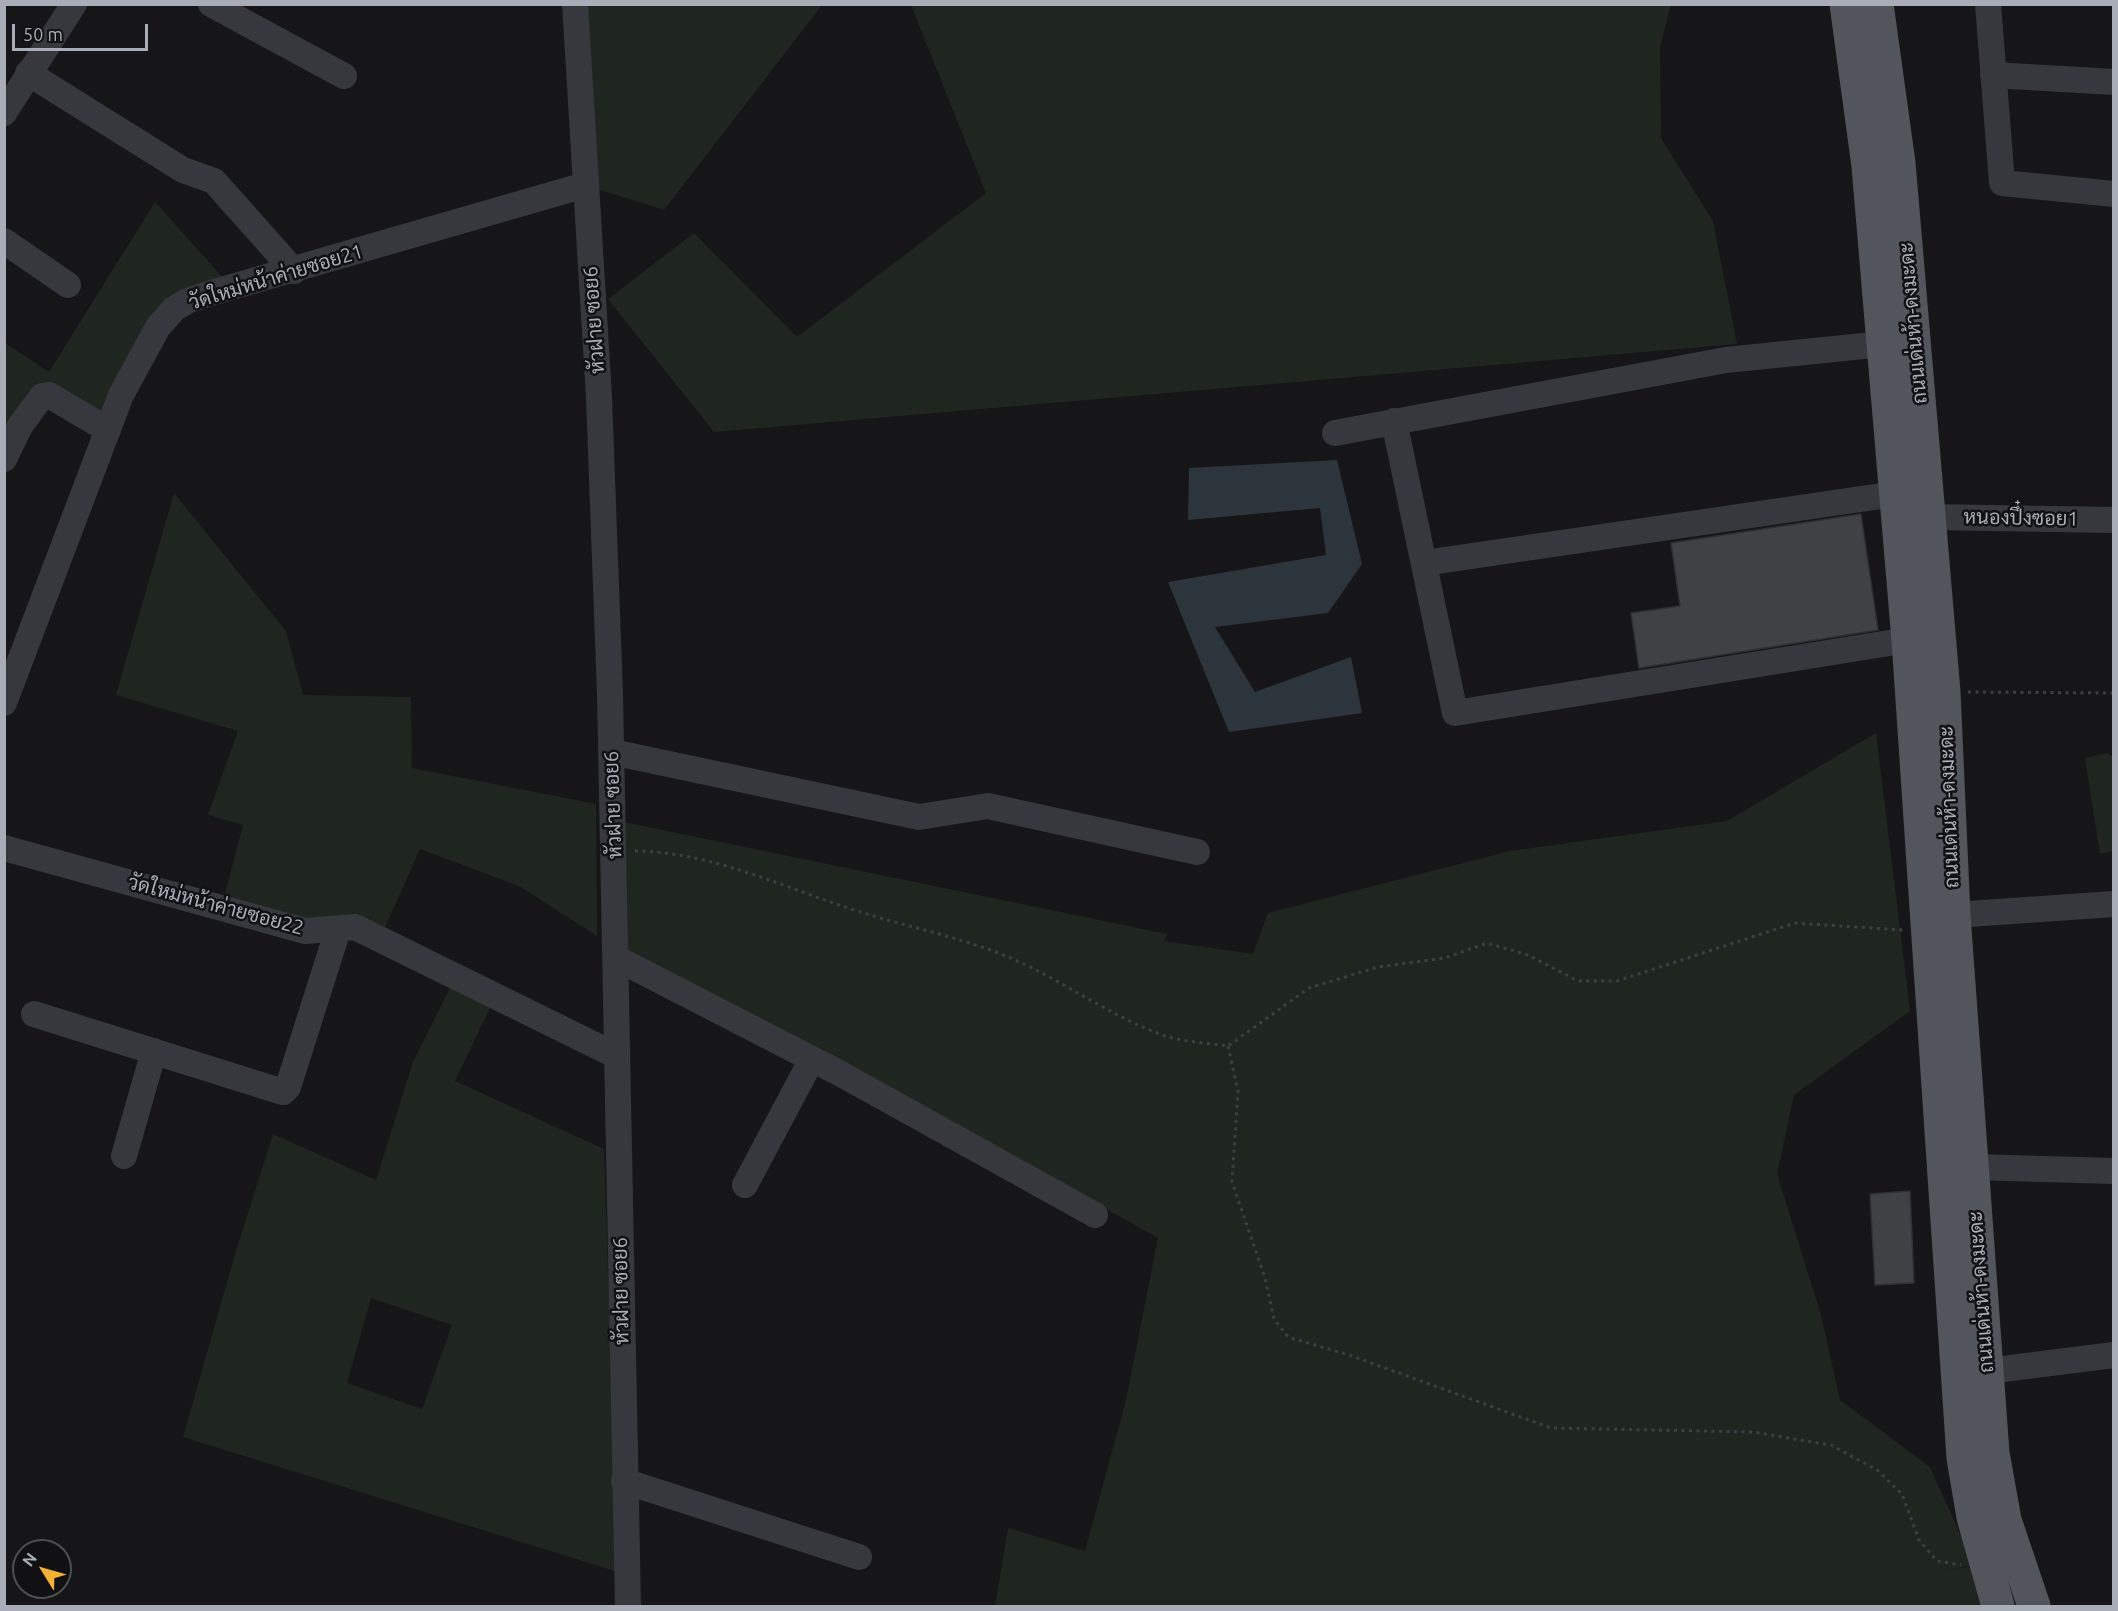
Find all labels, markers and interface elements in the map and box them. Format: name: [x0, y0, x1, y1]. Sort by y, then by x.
scale bar: [15, 12, 152, 50]
text: 50 m: [23, 24, 63, 44]
street label: วัดใหม่หน้าค่ายซอย21: [186, 239, 366, 315]
street label: ถนนเด่นห้า-ดงมะดะ: [1894, 241, 1932, 405]
street label: หัวฝาย ซอย6: [578, 265, 610, 375]
street label: หนองปึ๋งซอย1: [1963, 505, 2079, 531]
street label: ถนนเด่นห้า-ดงมะดะ: [1934, 725, 1964, 889]
street label: หัวฝาย ซอย6: [599, 751, 627, 859]
street label: วัดใหม่หน้าค่ายซอย22: [125, 870, 307, 940]
street label: ถนนเด่นห้า-ดงมะดะ: [1963, 1210, 1999, 1374]
street label: หัวฝาย ซอย6: [608, 1237, 634, 1345]
north arrow: [12, 1539, 72, 1599]
text: N: [18, 1549, 40, 1570]

